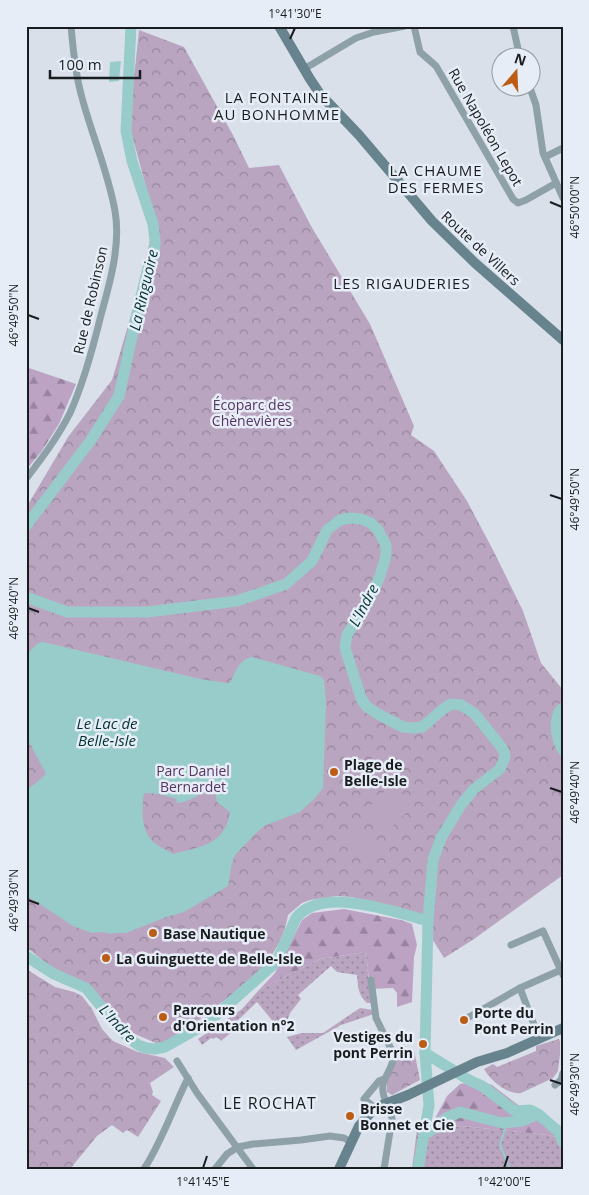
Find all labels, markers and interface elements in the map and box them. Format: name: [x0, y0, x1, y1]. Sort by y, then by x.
text: 1°41'30"E: [268, 5, 322, 22]
scale bar: [50, 48, 140, 80]
north arrow: [492, 48, 542, 98]
text: N: [512, 48, 529, 70]
text: 100 m: [58, 54, 102, 74]
street label: Rue Napoléon Lepot: [444, 65, 528, 189]
district label: LA FONTAINE AU BONHOMME: [214, 87, 340, 124]
district label: LA CHAUME DES FERMES: [388, 160, 484, 197]
text: 46°50'00"N: [566, 176, 583, 238]
street label: Route de Villers: [437, 206, 525, 290]
street label: Rue de Robinson: [68, 244, 112, 356]
water label: La Ringuoire: [124, 247, 162, 333]
district label: LES RIGAUDERIES: [333, 273, 471, 293]
text: 46°49'50"N: [5, 284, 22, 346]
park label: Écoparc des Chènevières: [212, 395, 293, 430]
text: 46°49'50"N: [566, 468, 583, 530]
text: 46°49'40"N: [5, 577, 22, 639]
water label: L'Indre: [344, 580, 383, 630]
water label: Le Lac de Belle-Isle: [76, 713, 138, 750]
place label: Plage de Belle-Isle: [344, 755, 407, 790]
park label: Parc Daniel Bernardet: [156, 761, 230, 796]
text: 46°49'40"N: [566, 761, 583, 823]
marker: Plage de Belle-Isle: [328, 766, 340, 778]
text: 46°49'30"N: [5, 869, 22, 931]
place label: Base Nautique: [163, 924, 265, 943]
marker: Base Nautique: [147, 927, 159, 939]
place label: La Guinguette de Belle-Isle: [116, 949, 302, 968]
marker: La Guinguette de Belle-Isle: [100, 952, 112, 964]
water label: L'Indre: [95, 1000, 141, 1047]
place label: Parcours d'Orientation n°2: [173, 1000, 294, 1035]
place label: Porte du Pont Perrin: [474, 1003, 554, 1038]
marker: Parcours d'Orientation n°2: [157, 1011, 169, 1023]
marker: Porte du Pont Perrin: [458, 1014, 470, 1026]
place label: Vestiges du pont Perrin: [333, 1027, 413, 1062]
marker: Vestiges du pont Perrin: [417, 1038, 429, 1050]
text: 46°49'30"N: [566, 1053, 583, 1115]
district label: LE ROCHAT: [223, 1092, 317, 1114]
place label: Brisse Bonnet et Cie: [360, 1099, 454, 1134]
marker: Brisse Bonnet et Cie: [344, 1110, 356, 1122]
text: 1°41'45"E: [176, 1173, 230, 1190]
text: 1°42'00"E: [477, 1173, 531, 1190]

